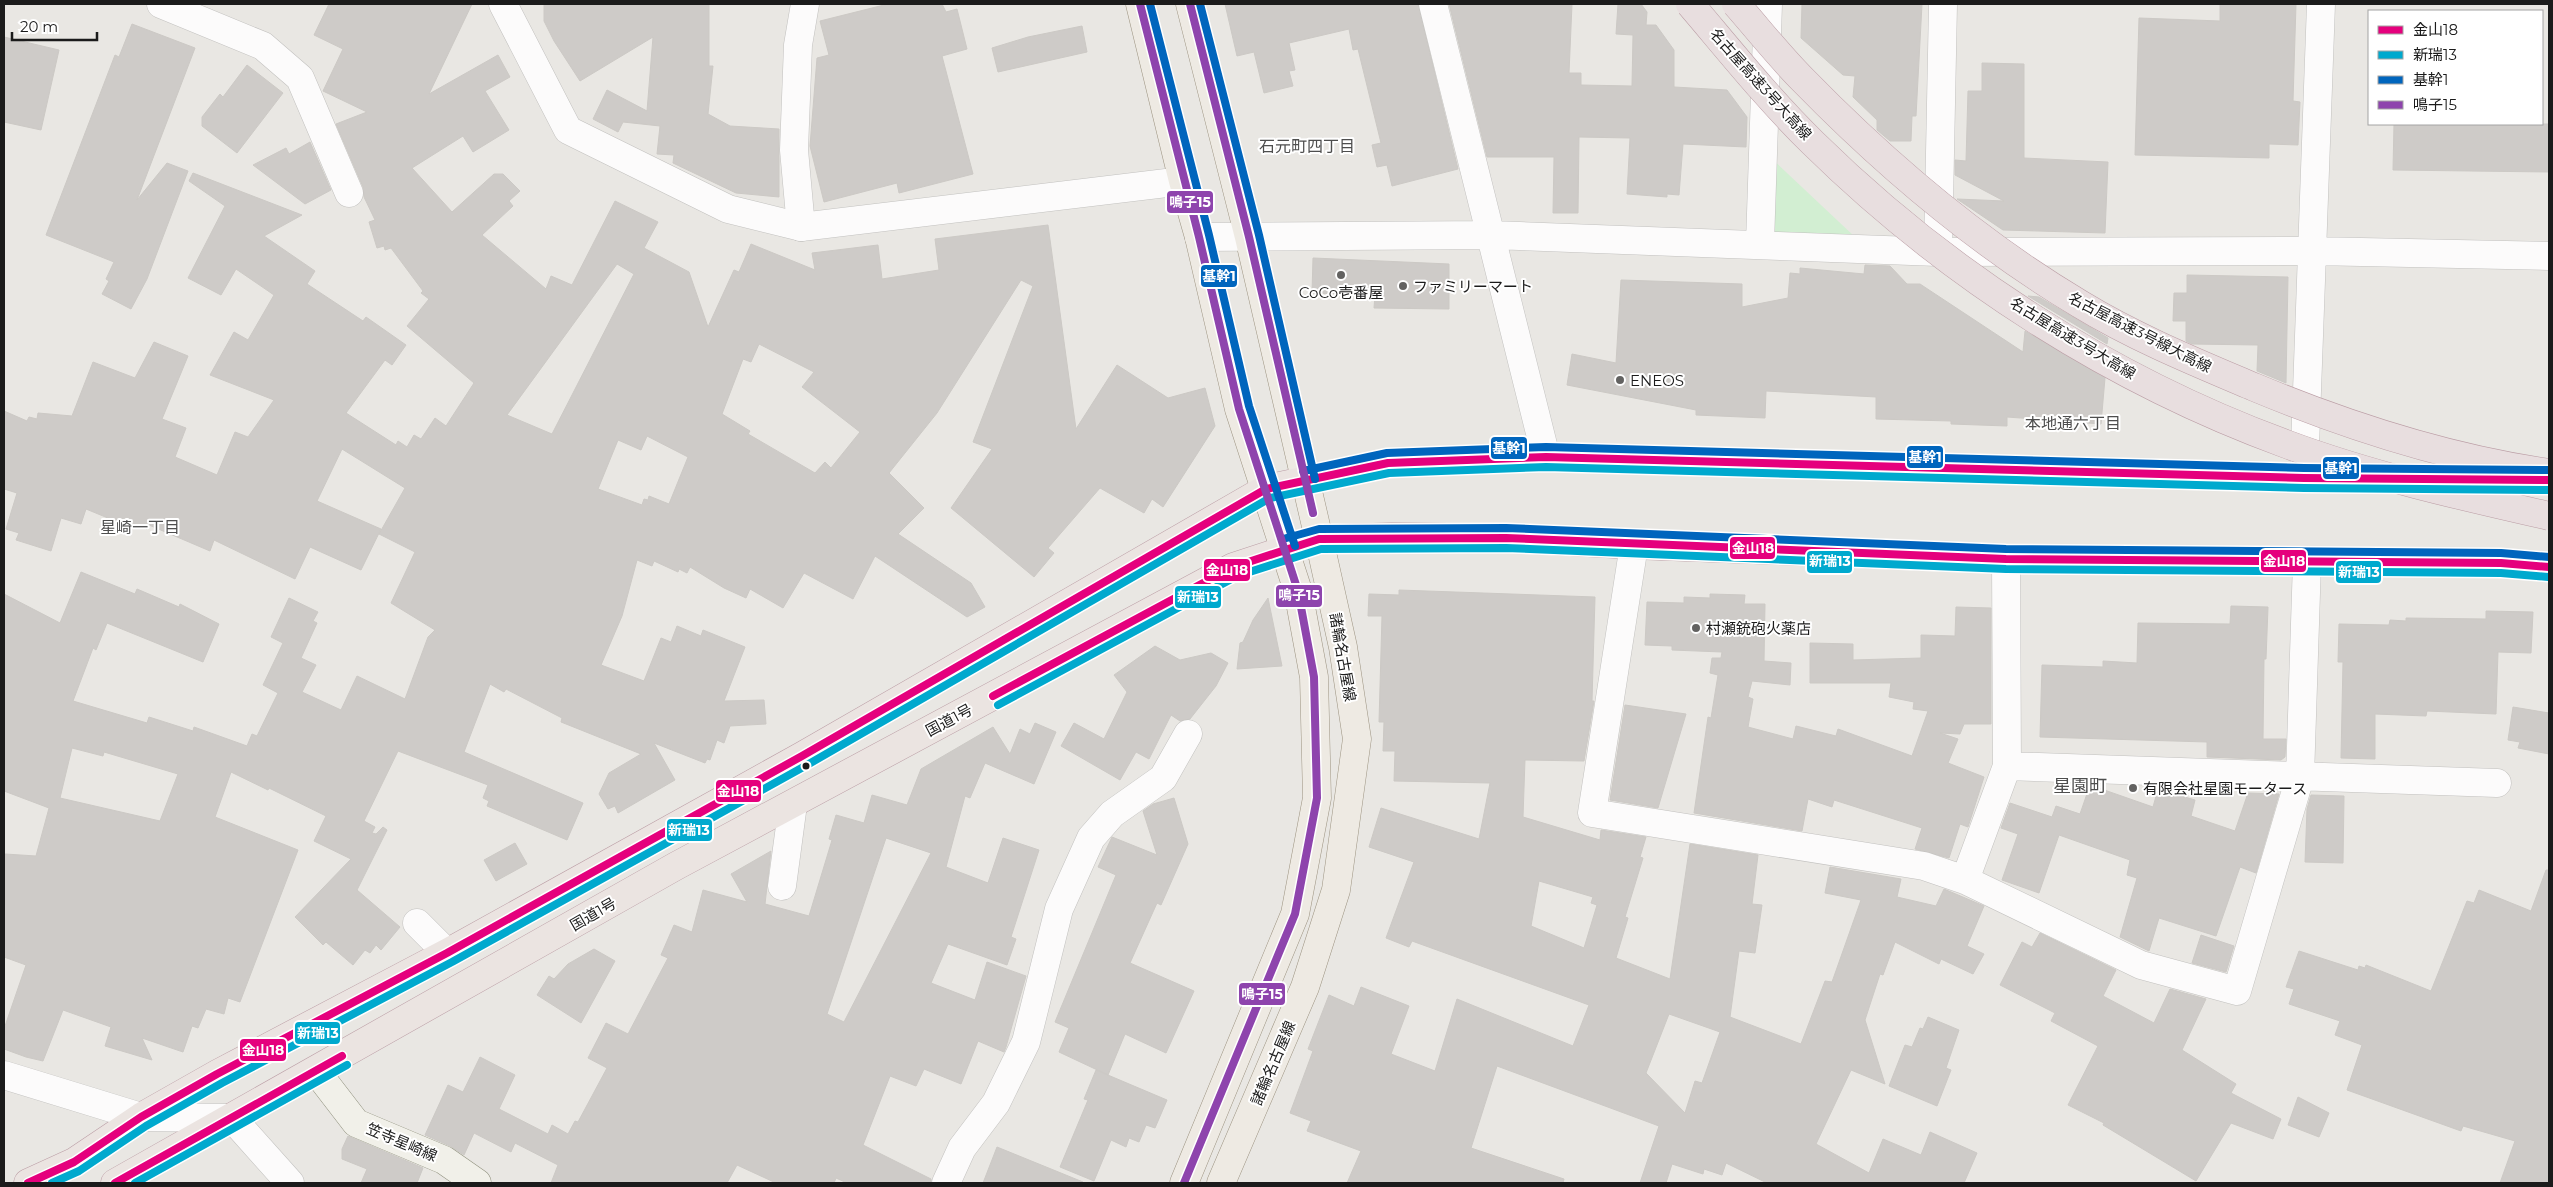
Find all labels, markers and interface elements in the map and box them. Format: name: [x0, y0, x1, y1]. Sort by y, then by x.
scale bar: [12, 10, 98, 42]
legend: [2368, 10, 2543, 125]
text: 20 m: [20, 17, 58, 36]
text: 金山18: [2413, 20, 2458, 39]
street label: 名古屋高速3号大高線: [1706, 24, 1816, 144]
text: 新瑞13: [2413, 45, 2457, 64]
text: 基幹1: [2413, 70, 2448, 89]
text: 鳴子15: [2413, 95, 2457, 114]
district label: 石元町四丁目: [1259, 137, 1355, 156]
line badge: 鳴子15: [1166, 190, 1214, 214]
text: 鳴子15: [1169, 193, 1211, 211]
line badge: 基幹1: [1200, 264, 1238, 288]
text: 基幹1: [1202, 267, 1236, 285]
marker: CoCo壱番屋: [1335, 269, 1347, 281]
place label: ファミリーマート: [1413, 277, 1533, 296]
marker: ファミリーマート: [1397, 280, 1409, 292]
place label: CoCo壱番屋: [1299, 283, 1383, 302]
street label: 名古屋高速3号線大高線: [2065, 288, 2215, 376]
street label: 名古屋高速3号大高線: [2007, 293, 2139, 383]
place label: ENEOS: [1630, 371, 1684, 390]
marker: ENEOS: [1614, 374, 1626, 386]
district label: 本地通六丁目: [2025, 414, 2121, 433]
line badge: 基幹1: [1490, 436, 1528, 460]
text: 基幹1: [1492, 439, 1526, 457]
line badge: 基幹1: [1906, 445, 1944, 469]
text: 基幹1: [1908, 448, 1942, 466]
line badge: 基幹1: [2322, 456, 2360, 480]
text: 基幹1: [2324, 459, 2358, 477]
district label: 星崎一丁目: [100, 518, 180, 537]
line badge: 金山18: [1729, 536, 1776, 560]
text: 金山18: [1732, 539, 1774, 557]
line badge: 金山18: [2260, 549, 2307, 573]
line badge: 新瑞13: [1806, 550, 1853, 574]
text: 新瑞13: [1809, 552, 1851, 570]
text: 金山18: [2263, 552, 2305, 570]
line badge: 金山18: [1203, 558, 1251, 582]
line badge: 新瑞13: [2335, 560, 2382, 584]
text: 金山18: [1206, 561, 1248, 579]
text: 新瑞13: [2338, 563, 2380, 581]
line badge: 鳴子15: [1275, 584, 1323, 608]
line badge: 新瑞13: [1174, 585, 1222, 609]
text: 鳴子15: [1278, 586, 1320, 604]
text: 新瑞13: [1177, 588, 1219, 606]
street label: 諸輪名古屋線: [1326, 611, 1360, 703]
place label: 村瀬銃砲火薬店: [1706, 619, 1811, 638]
marker: 村瀬銃砲火薬店: [1690, 622, 1702, 634]
street label: 国道1号: [922, 700, 976, 740]
unlabelled marker: [801, 761, 811, 771]
district label: 星園町: [2053, 775, 2107, 797]
line badge: 金山18: [715, 779, 762, 803]
place label: 有限会社星園モータース: [2143, 779, 2307, 798]
text: 金山18: [717, 782, 759, 800]
marker: 有限会社星園モータース: [2127, 782, 2139, 794]
line badge: 新瑞13: [666, 818, 713, 842]
text: 新瑞13: [668, 821, 710, 839]
street label: 国道1号: [566, 893, 620, 935]
line badge: 鳴子15: [1238, 982, 1286, 1006]
text: 鳴子15: [1241, 985, 1283, 1003]
street label: 諸輪名古屋線: [1247, 1018, 1299, 1108]
line badge: 新瑞13: [294, 1021, 341, 1045]
text: 新瑞13: [297, 1024, 339, 1042]
line badge: 金山18: [239, 1038, 287, 1062]
text: 金山18: [242, 1041, 284, 1059]
street label: 笠寺星崎線: [364, 1119, 440, 1165]

